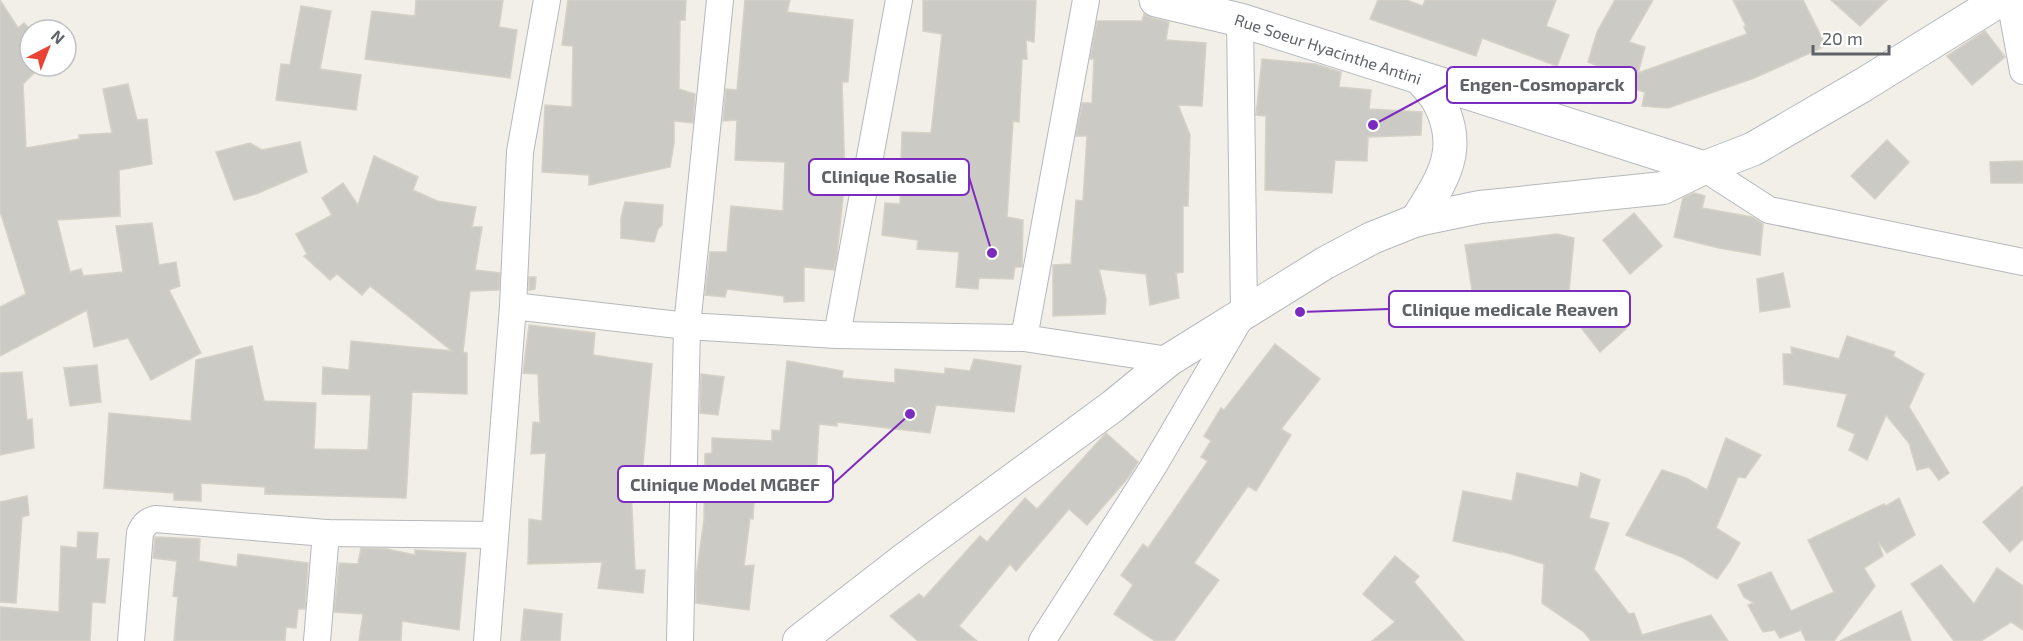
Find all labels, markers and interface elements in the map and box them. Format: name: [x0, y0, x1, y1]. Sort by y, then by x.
street label: Rue Soeur Hyacinthe Antini: [1232, 9, 1424, 88]
north arrow: [18, 18, 78, 78]
scale bar: [1813, 18, 1890, 56]
text: N: [48, 26, 69, 47]
text: 20 m: [1822, 27, 1863, 49]
callout: Engen-Cosmoparck: [1447, 67, 1636, 103]
text: Engen-Cosmoparck: [1459, 73, 1625, 95]
callout: Clinique Rosalie: [809, 159, 969, 195]
text: Clinique Rosalie: [821, 165, 957, 187]
callout: Clinique medicale Reaven: [1389, 291, 1630, 327]
text: Clinique medicale Reaven: [1402, 298, 1618, 320]
callout: Clinique Model MGBEF: [618, 466, 833, 502]
text: Clinique Model MGBEF: [630, 473, 820, 495]

